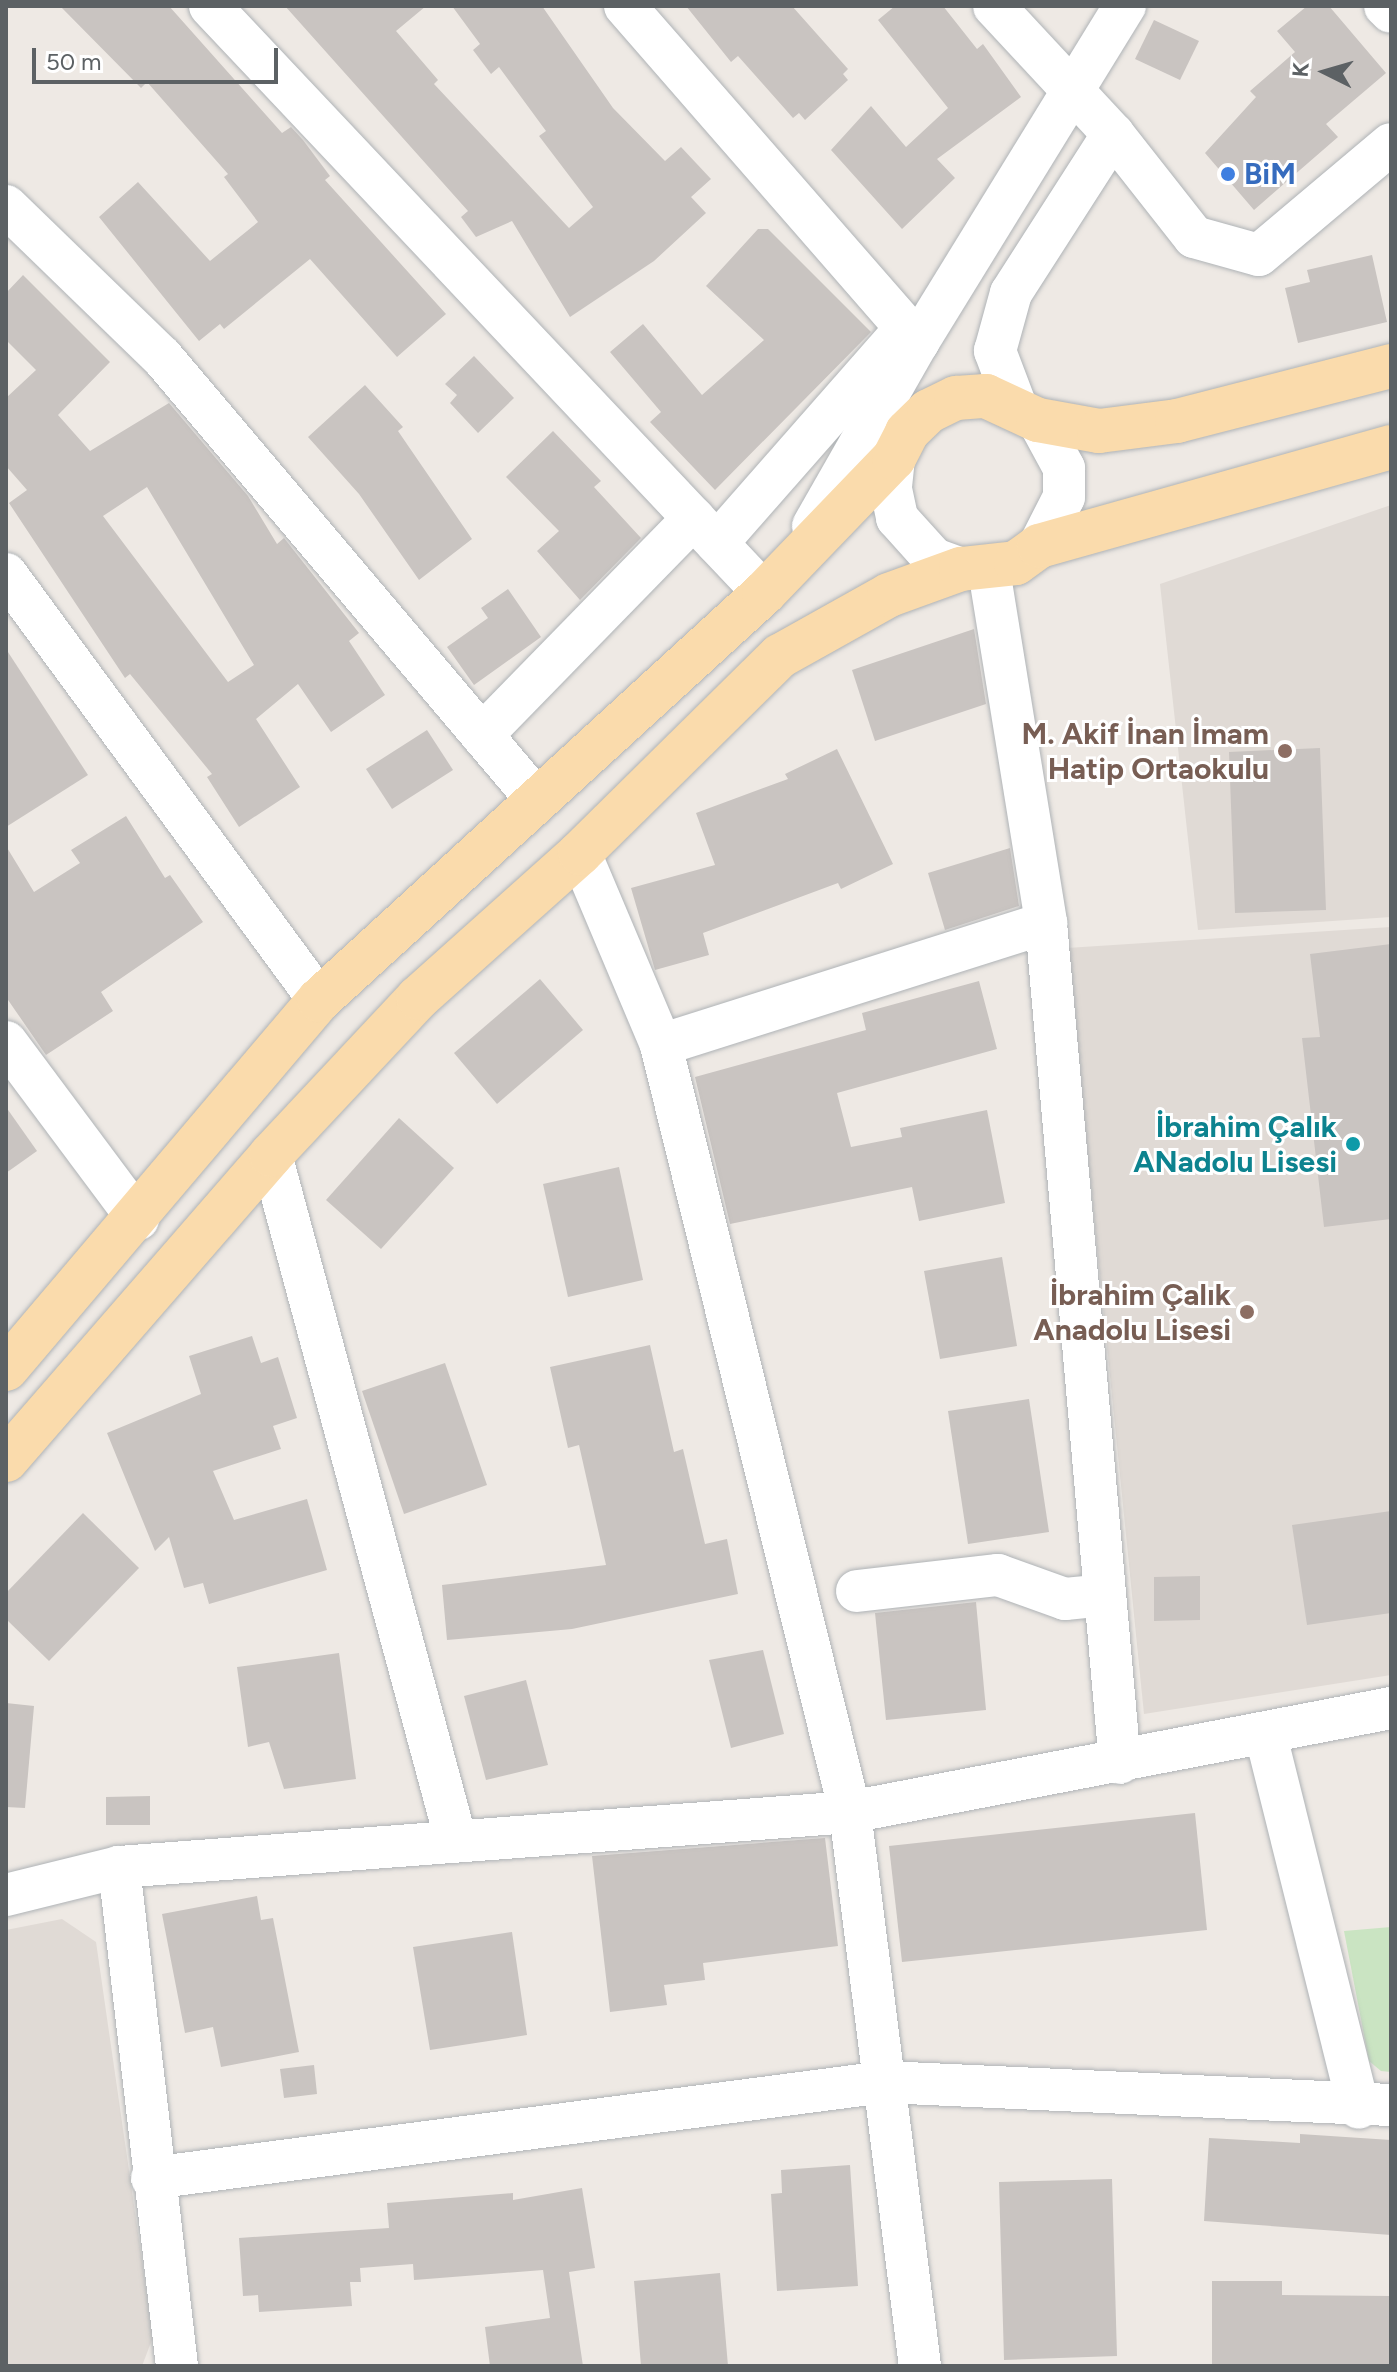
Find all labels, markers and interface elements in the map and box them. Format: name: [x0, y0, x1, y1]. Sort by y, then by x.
scale bar: [36, 32, 282, 82]
north arrow: [1285, 32, 1365, 112]
text: 50 m: [46, 47, 102, 76]
text: K: [1287, 61, 1315, 78]
place label: BiM: [1244, 156, 1296, 192]
marker: BiM: [1219, 165, 1237, 183]
place label: M. Akif İnan İmam Hatip Ortaokulu: [1022, 716, 1269, 786]
marker: M. Akif İnan İmam Hatip Ortaokulu: [1276, 742, 1294, 760]
place label: İbrahim Çalık ANadolu Lisesi: [1133, 1109, 1337, 1180]
marker: İbrahim Çalık ANadolu Lisesi: [1344, 1135, 1362, 1153]
place label: İbrahim Çalık Anadolu Lisesi: [1033, 1277, 1231, 1348]
marker: İbrahim Çalık Anadolu Lisesi: [1238, 1303, 1256, 1321]

